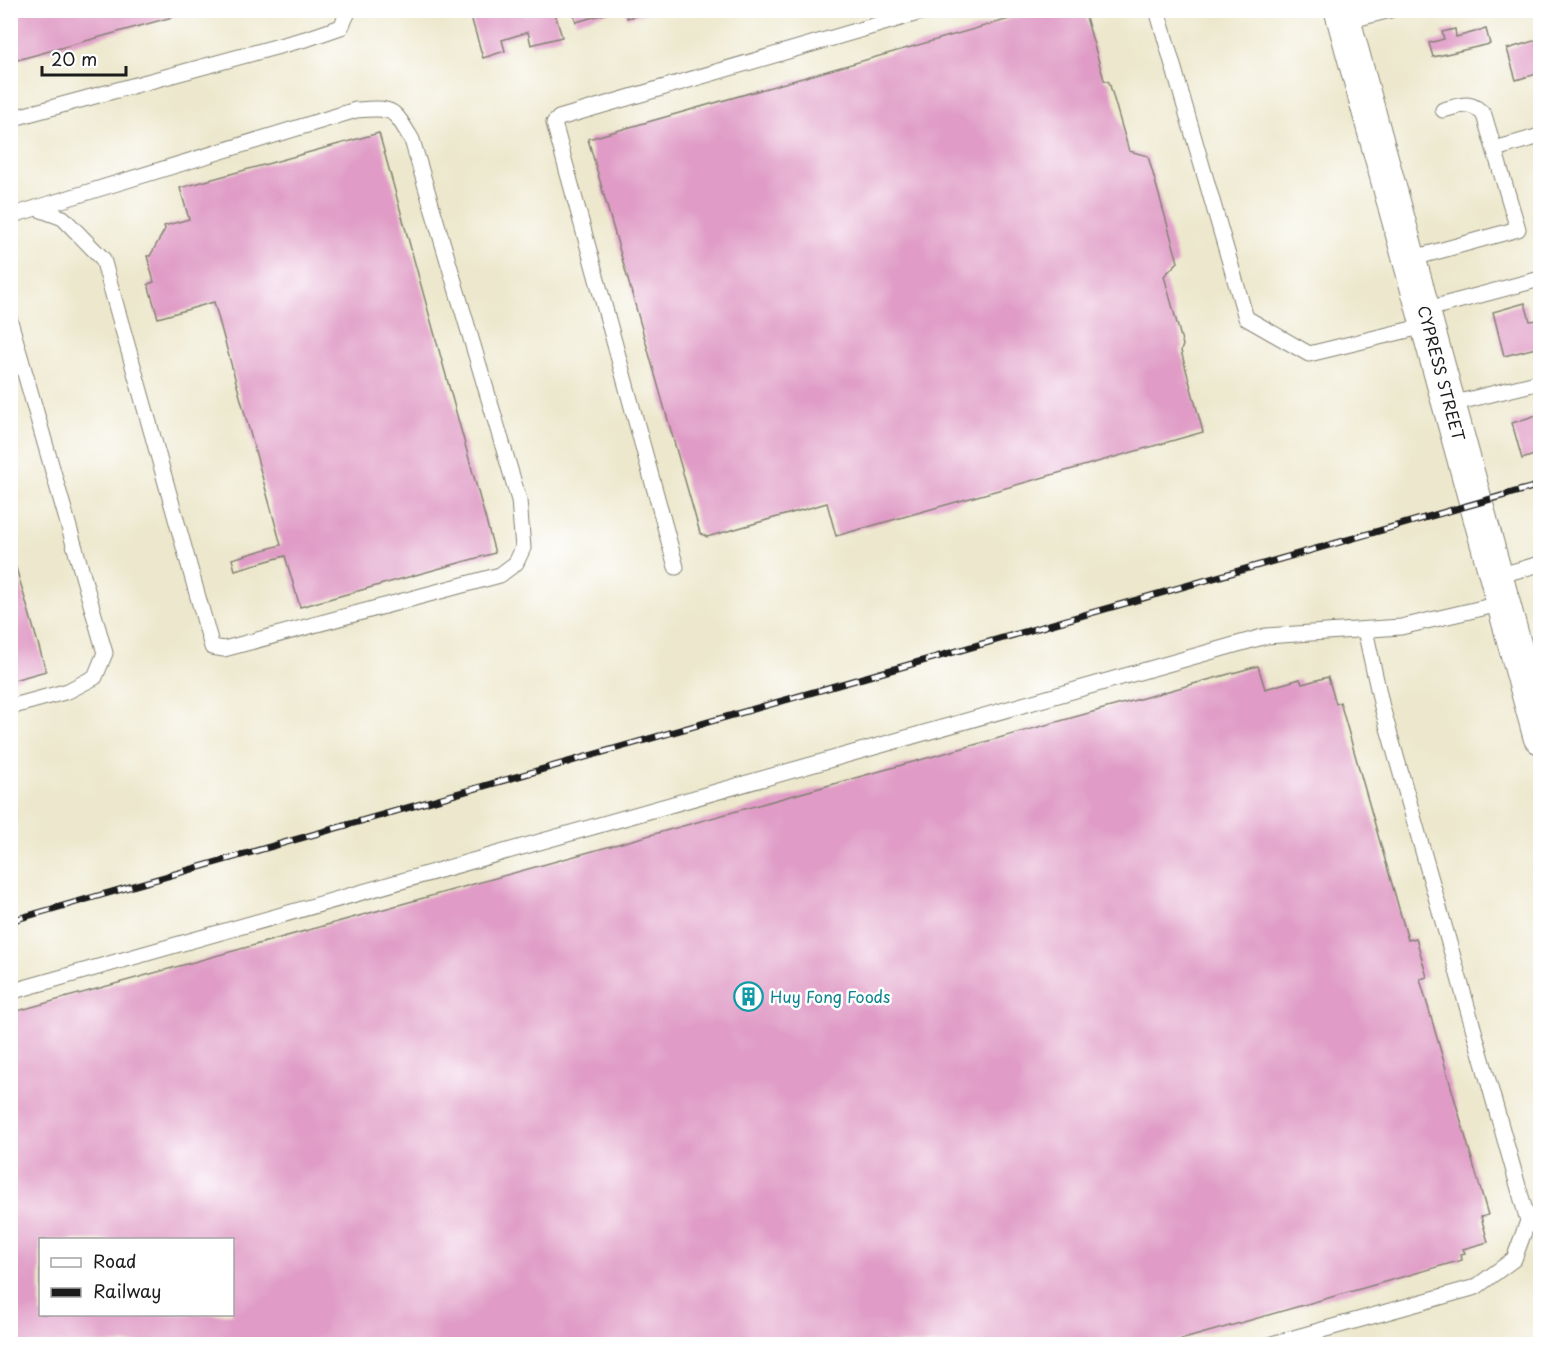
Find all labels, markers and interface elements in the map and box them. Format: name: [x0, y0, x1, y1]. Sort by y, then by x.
scale bar: [42, 39, 126, 77]
text: 20 m: [51, 45, 97, 72]
street label: CYPRESS STREET: [1412, 303, 1472, 444]
building icon: Huy Fong Foods: [733, 980, 765, 1012]
place label: Huy Fong Foods: [770, 984, 890, 1008]
legend: [39, 1238, 234, 1316]
text: Road: [93, 1247, 137, 1274]
text: Railway: [93, 1277, 161, 1304]

